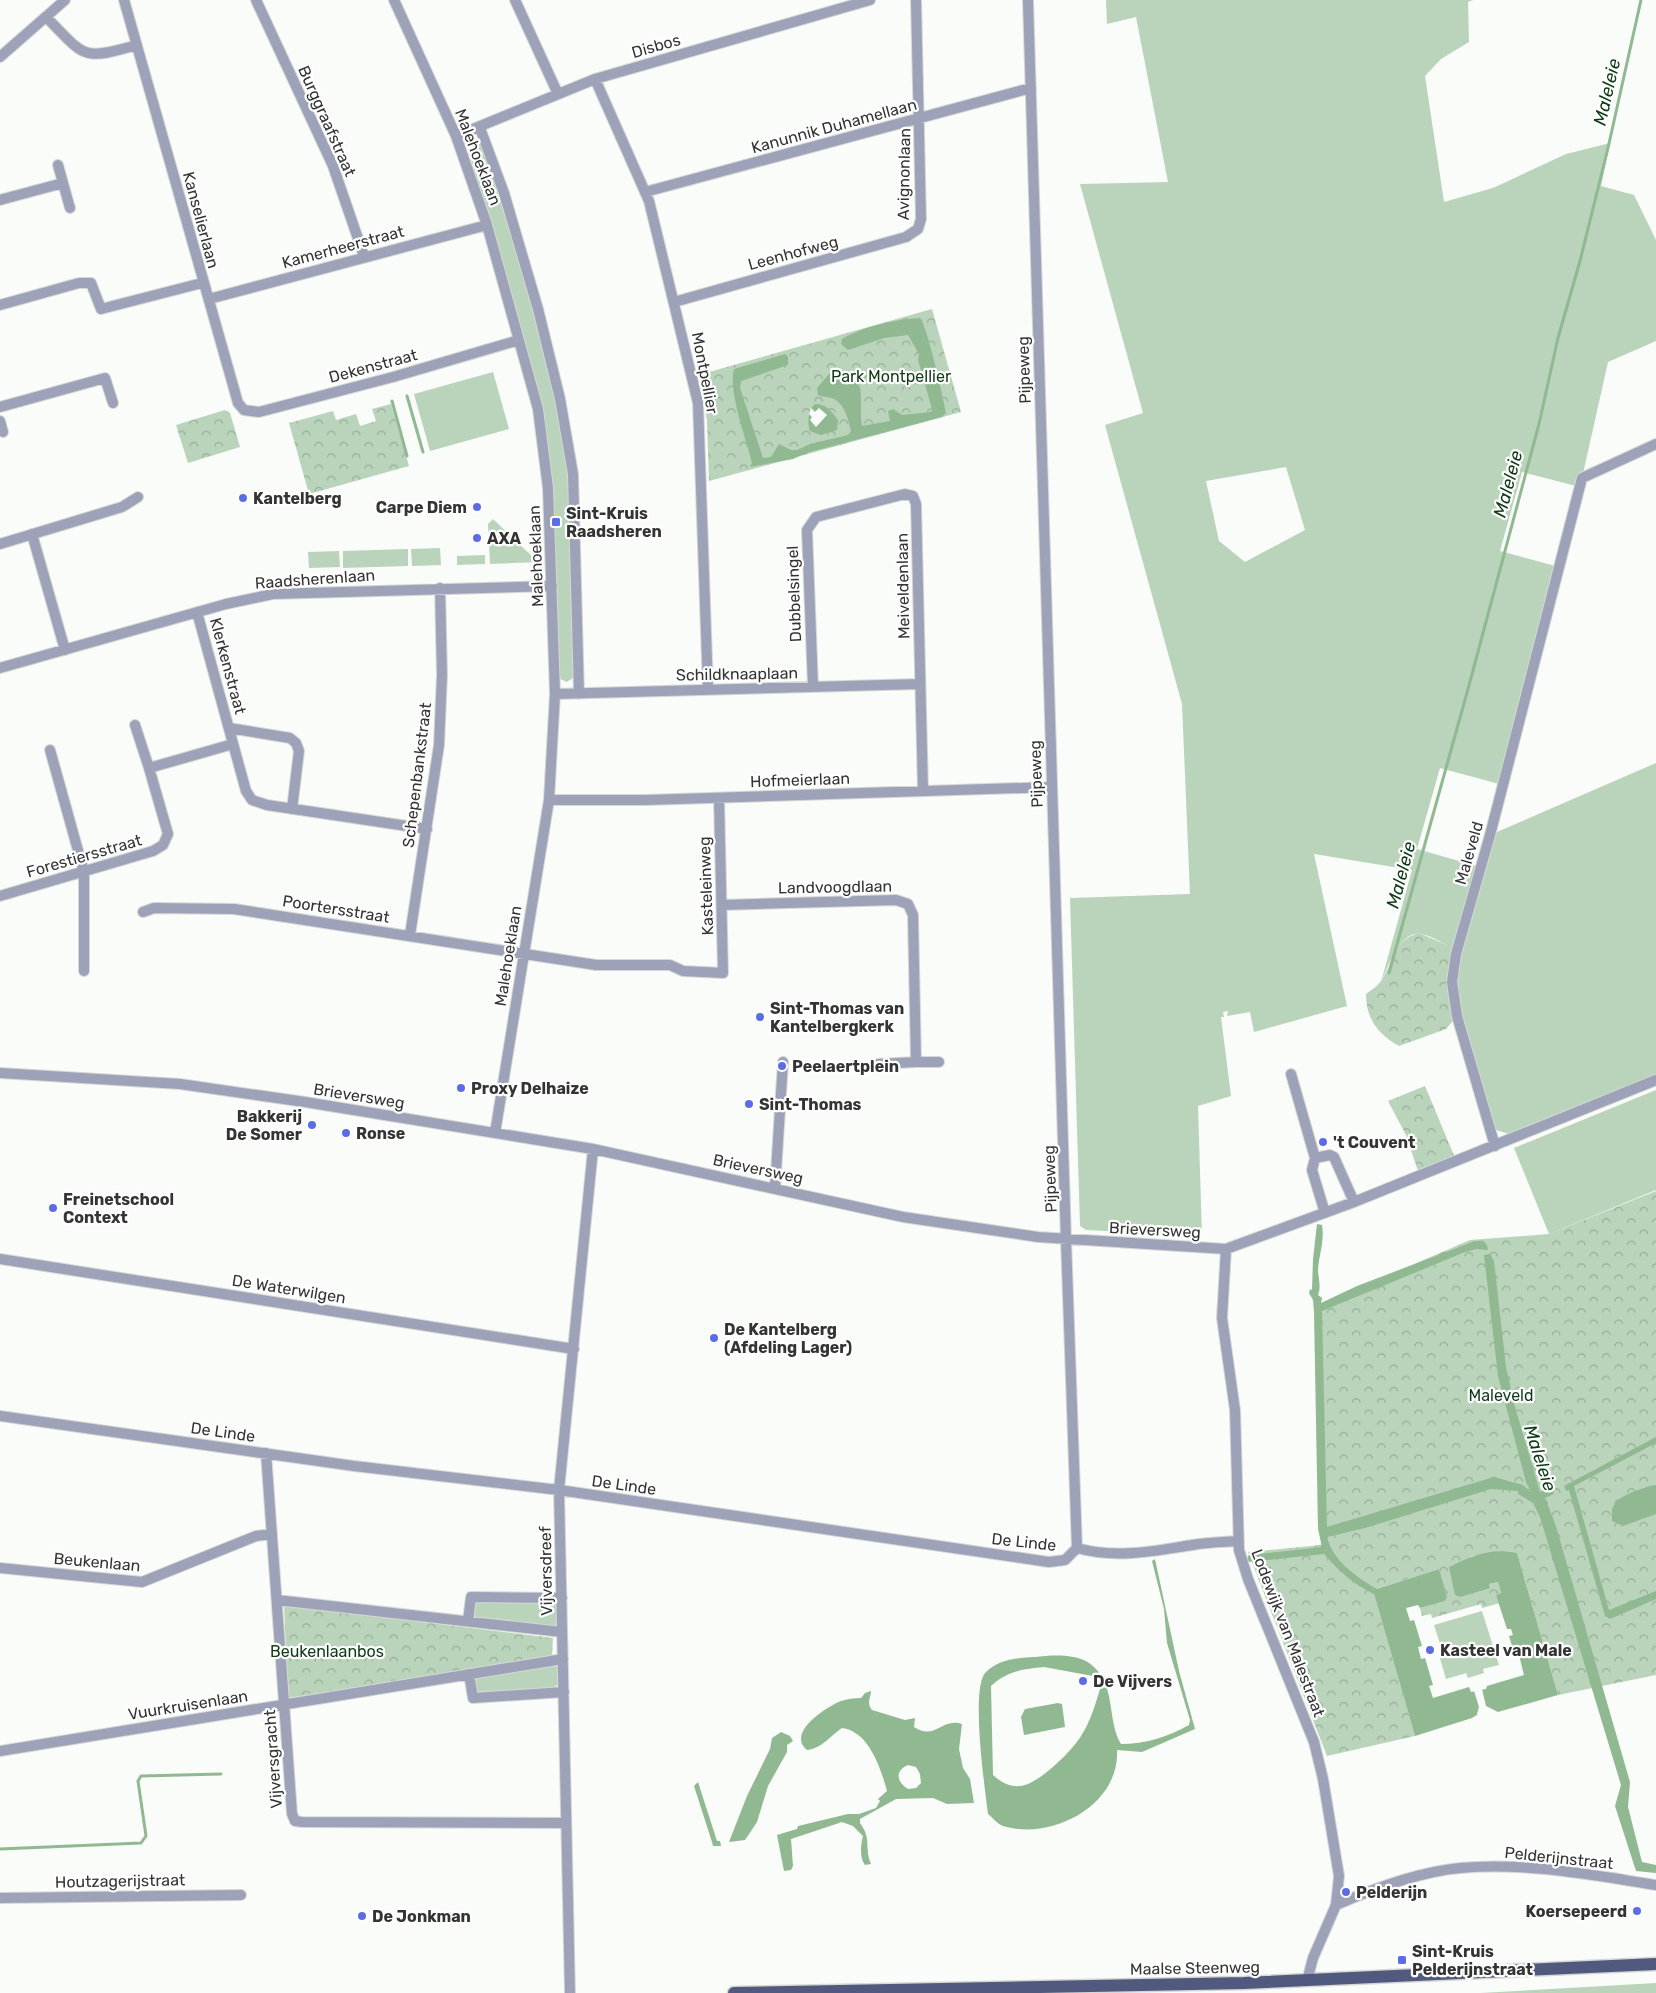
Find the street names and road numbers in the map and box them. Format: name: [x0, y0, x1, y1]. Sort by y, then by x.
street label: Disbos: [629, 30, 683, 62]
street label: Burggraafstraat: [294, 63, 360, 179]
street label: Kanunnik Duhamellaan: [749, 95, 919, 157]
street label: Malehoeklaan: [451, 106, 505, 208]
street label: Avignonlaan: [894, 128, 914, 220]
street label: Kanselierlaan: [179, 170, 223, 270]
street label: Kamerheerstraat: [280, 222, 406, 272]
street label: Leenhofweg: [746, 232, 840, 274]
street label: Montpellier: [688, 330, 722, 416]
street label: Pijpeweg: [1013, 336, 1035, 404]
street label: Dekenstraat: [327, 345, 419, 387]
street label: Malehoeklaan: [525, 505, 547, 607]
street label: Meiveldenlaan: [893, 533, 913, 639]
street label: Dubbelsingel: [783, 545, 805, 643]
street label: Raadsherenlaan: [254, 565, 376, 593]
street label: Klerkenstraat: [206, 616, 250, 716]
street label: Schildknaaplaan: [676, 663, 798, 685]
street label: Schepenbankstraat: [399, 701, 435, 849]
street label: Pijpeweg: [1025, 740, 1047, 808]
street label: Hofmeierlaan: [750, 769, 850, 791]
street label: Maleveld: [1451, 819, 1487, 887]
street label: Forestiersstraat: [24, 830, 144, 882]
street label: Kasteleinweg: [695, 836, 717, 936]
street label: Landvoogdlaan: [778, 877, 892, 897]
street label: Poortersstraat: [281, 891, 391, 927]
street label: Malehoeklaan: [491, 904, 525, 1008]
street label: Brieversweg: [312, 1079, 406, 1113]
street label: Pijpeweg: [1039, 1145, 1061, 1213]
street label: Brieversweg: [711, 1150, 805, 1188]
street label: Brieversweg: [1109, 1218, 1201, 1242]
street label: De Waterwilgen: [231, 1271, 347, 1307]
street label: De Linde: [190, 1418, 257, 1446]
street label: De Linde: [591, 1471, 658, 1499]
street label: Vijversdreef: [536, 1525, 556, 1616]
street label: De Linde: [991, 1529, 1057, 1555]
street label: Lodewijk van Malestraat: [1247, 1546, 1329, 1720]
street label: Beukenlaan: [53, 1549, 141, 1575]
street label: Vuurkruisenlaan: [127, 1686, 249, 1724]
street label: Vijversgracht: [260, 1709, 286, 1809]
street label: Pelderijnstraat: [1504, 1843, 1614, 1873]
street label: Houtzagerijstraat: [55, 1870, 185, 1892]
street label: Maalse Steenweg: [1130, 1957, 1260, 1979]

